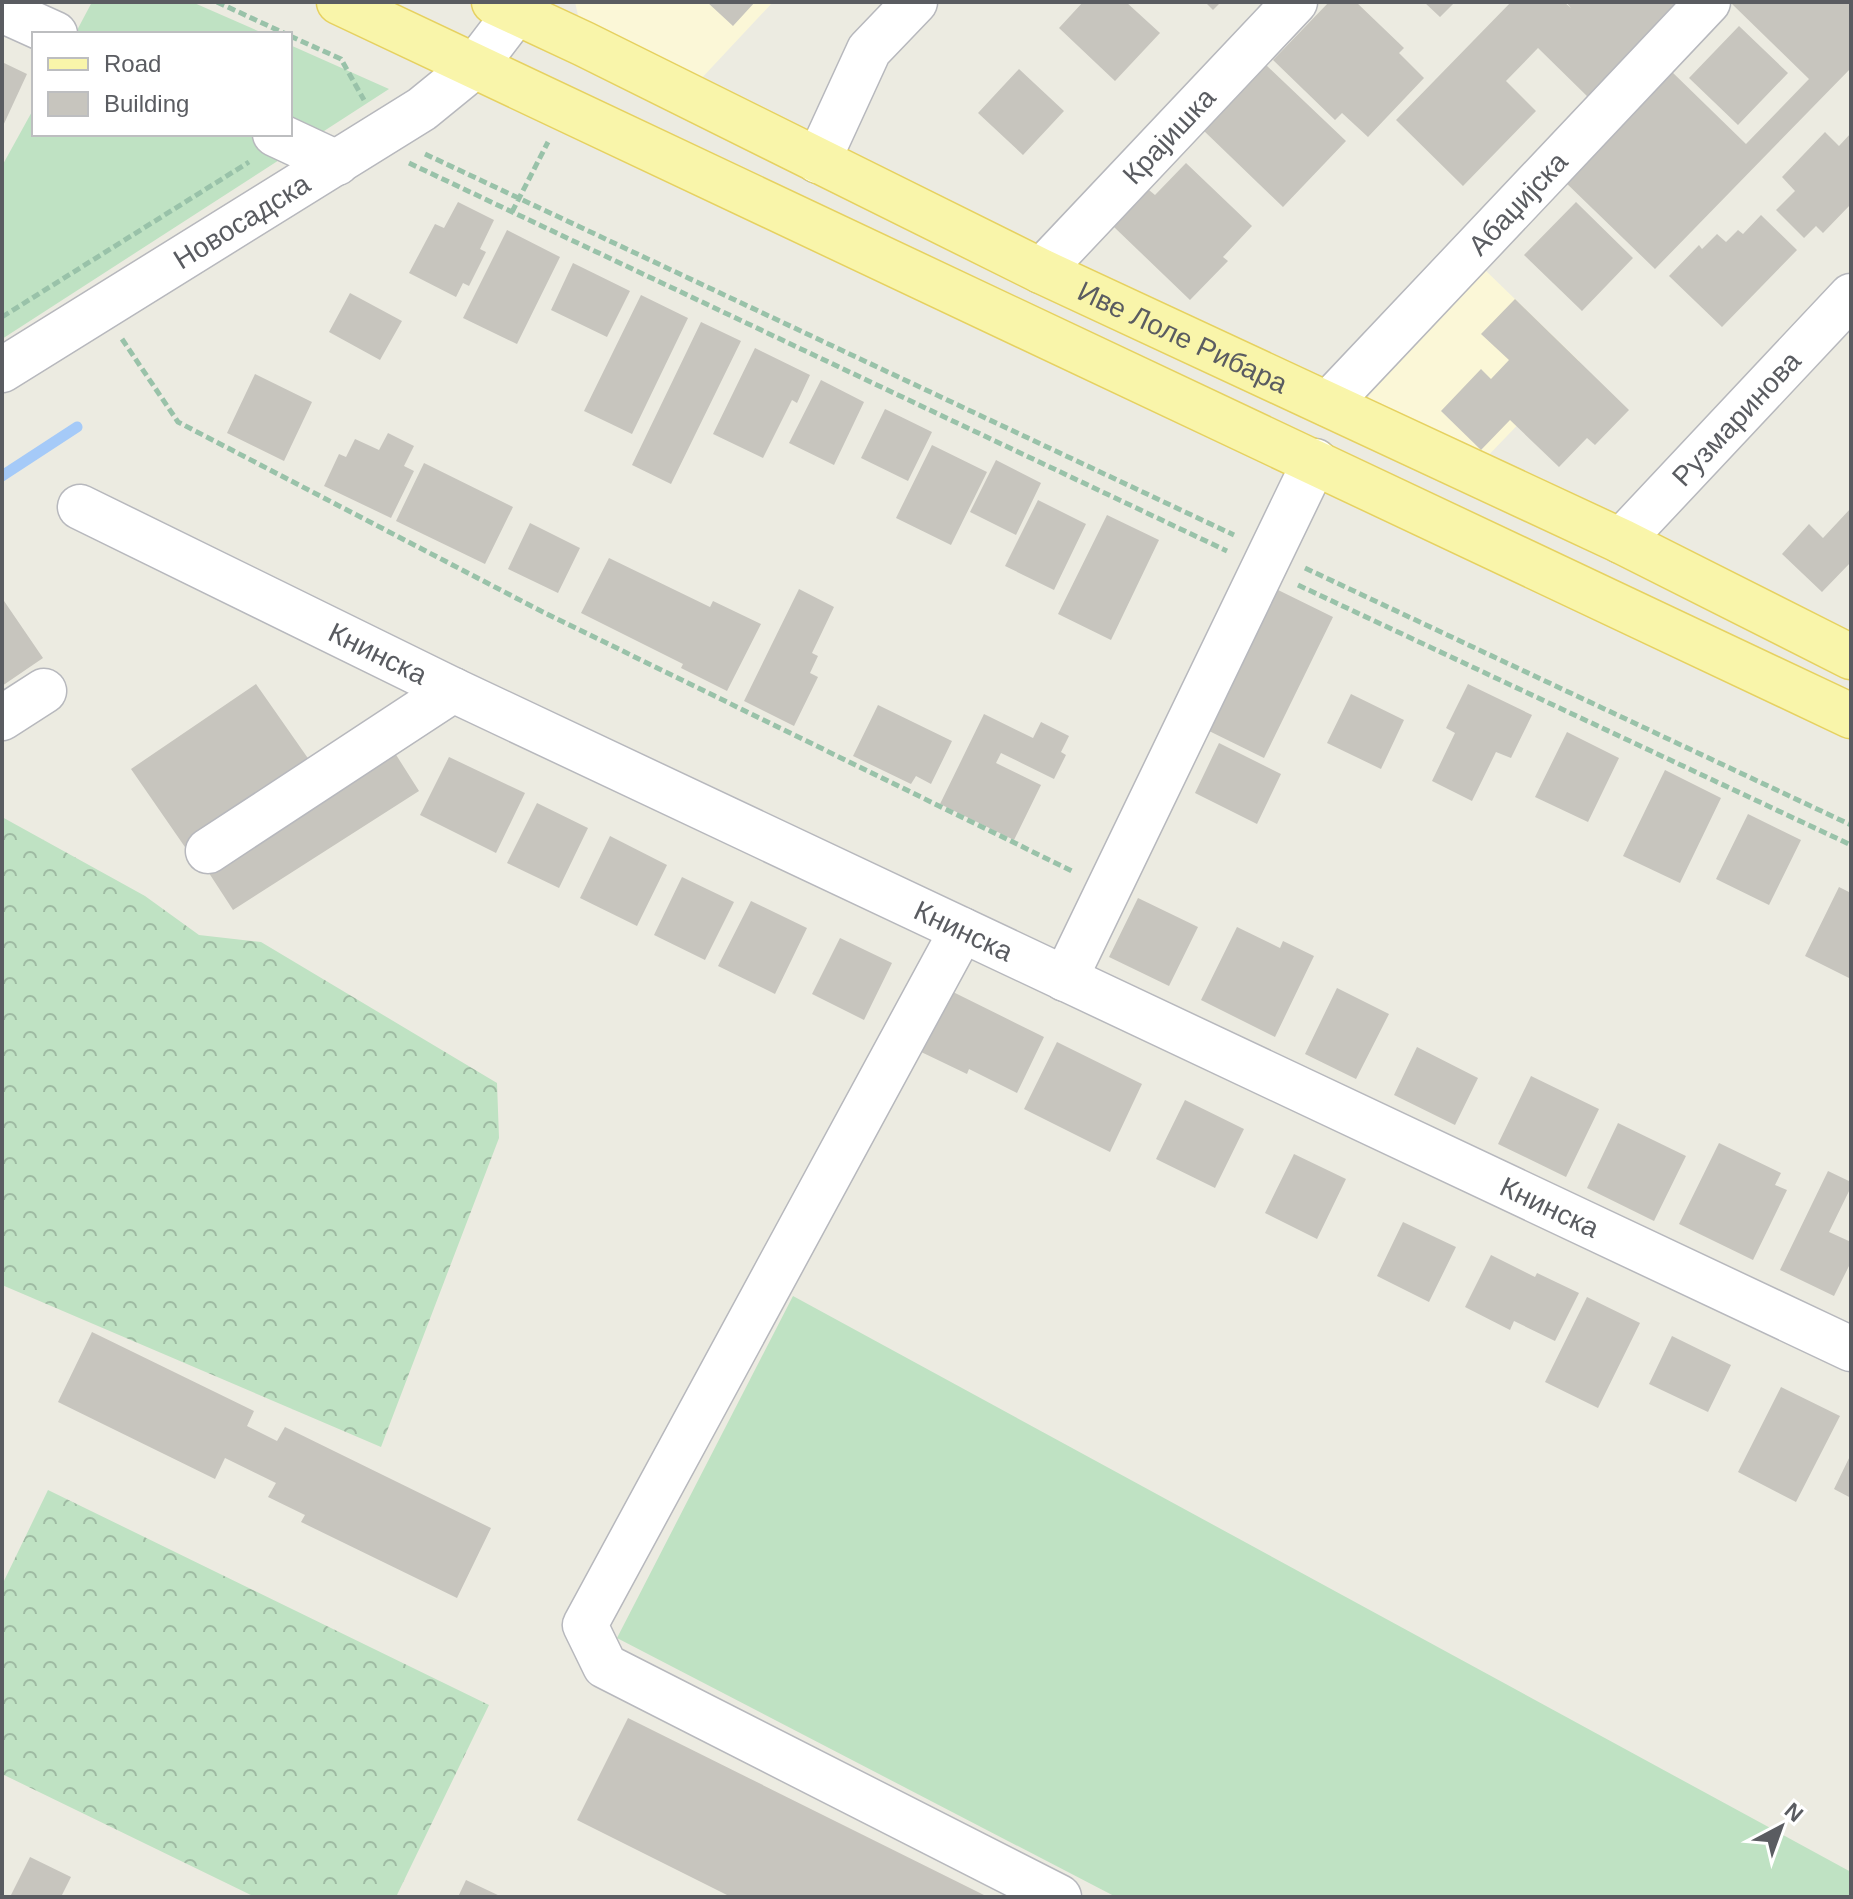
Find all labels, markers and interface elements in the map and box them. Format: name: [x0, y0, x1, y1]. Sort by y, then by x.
legend: [32, 32, 292, 136]
text: Road: [104, 50, 161, 77]
street label: Крајишка: [1116, 81, 1222, 190]
text: Building: [104, 90, 189, 117]
street label: Абаџијска: [1462, 145, 1574, 261]
street label: Новосадска: [168, 167, 316, 275]
street label: Иве Лоле Рибара: [1073, 275, 1293, 399]
street label: Рузмаринова: [1666, 345, 1807, 492]
street label: Книнска: [324, 616, 433, 691]
street label: Книнска: [909, 894, 1018, 967]
street label: Книнска: [1496, 1171, 1604, 1244]
north arrow: [1741, 1787, 1821, 1867]
text: N: [1780, 1798, 1808, 1827]

